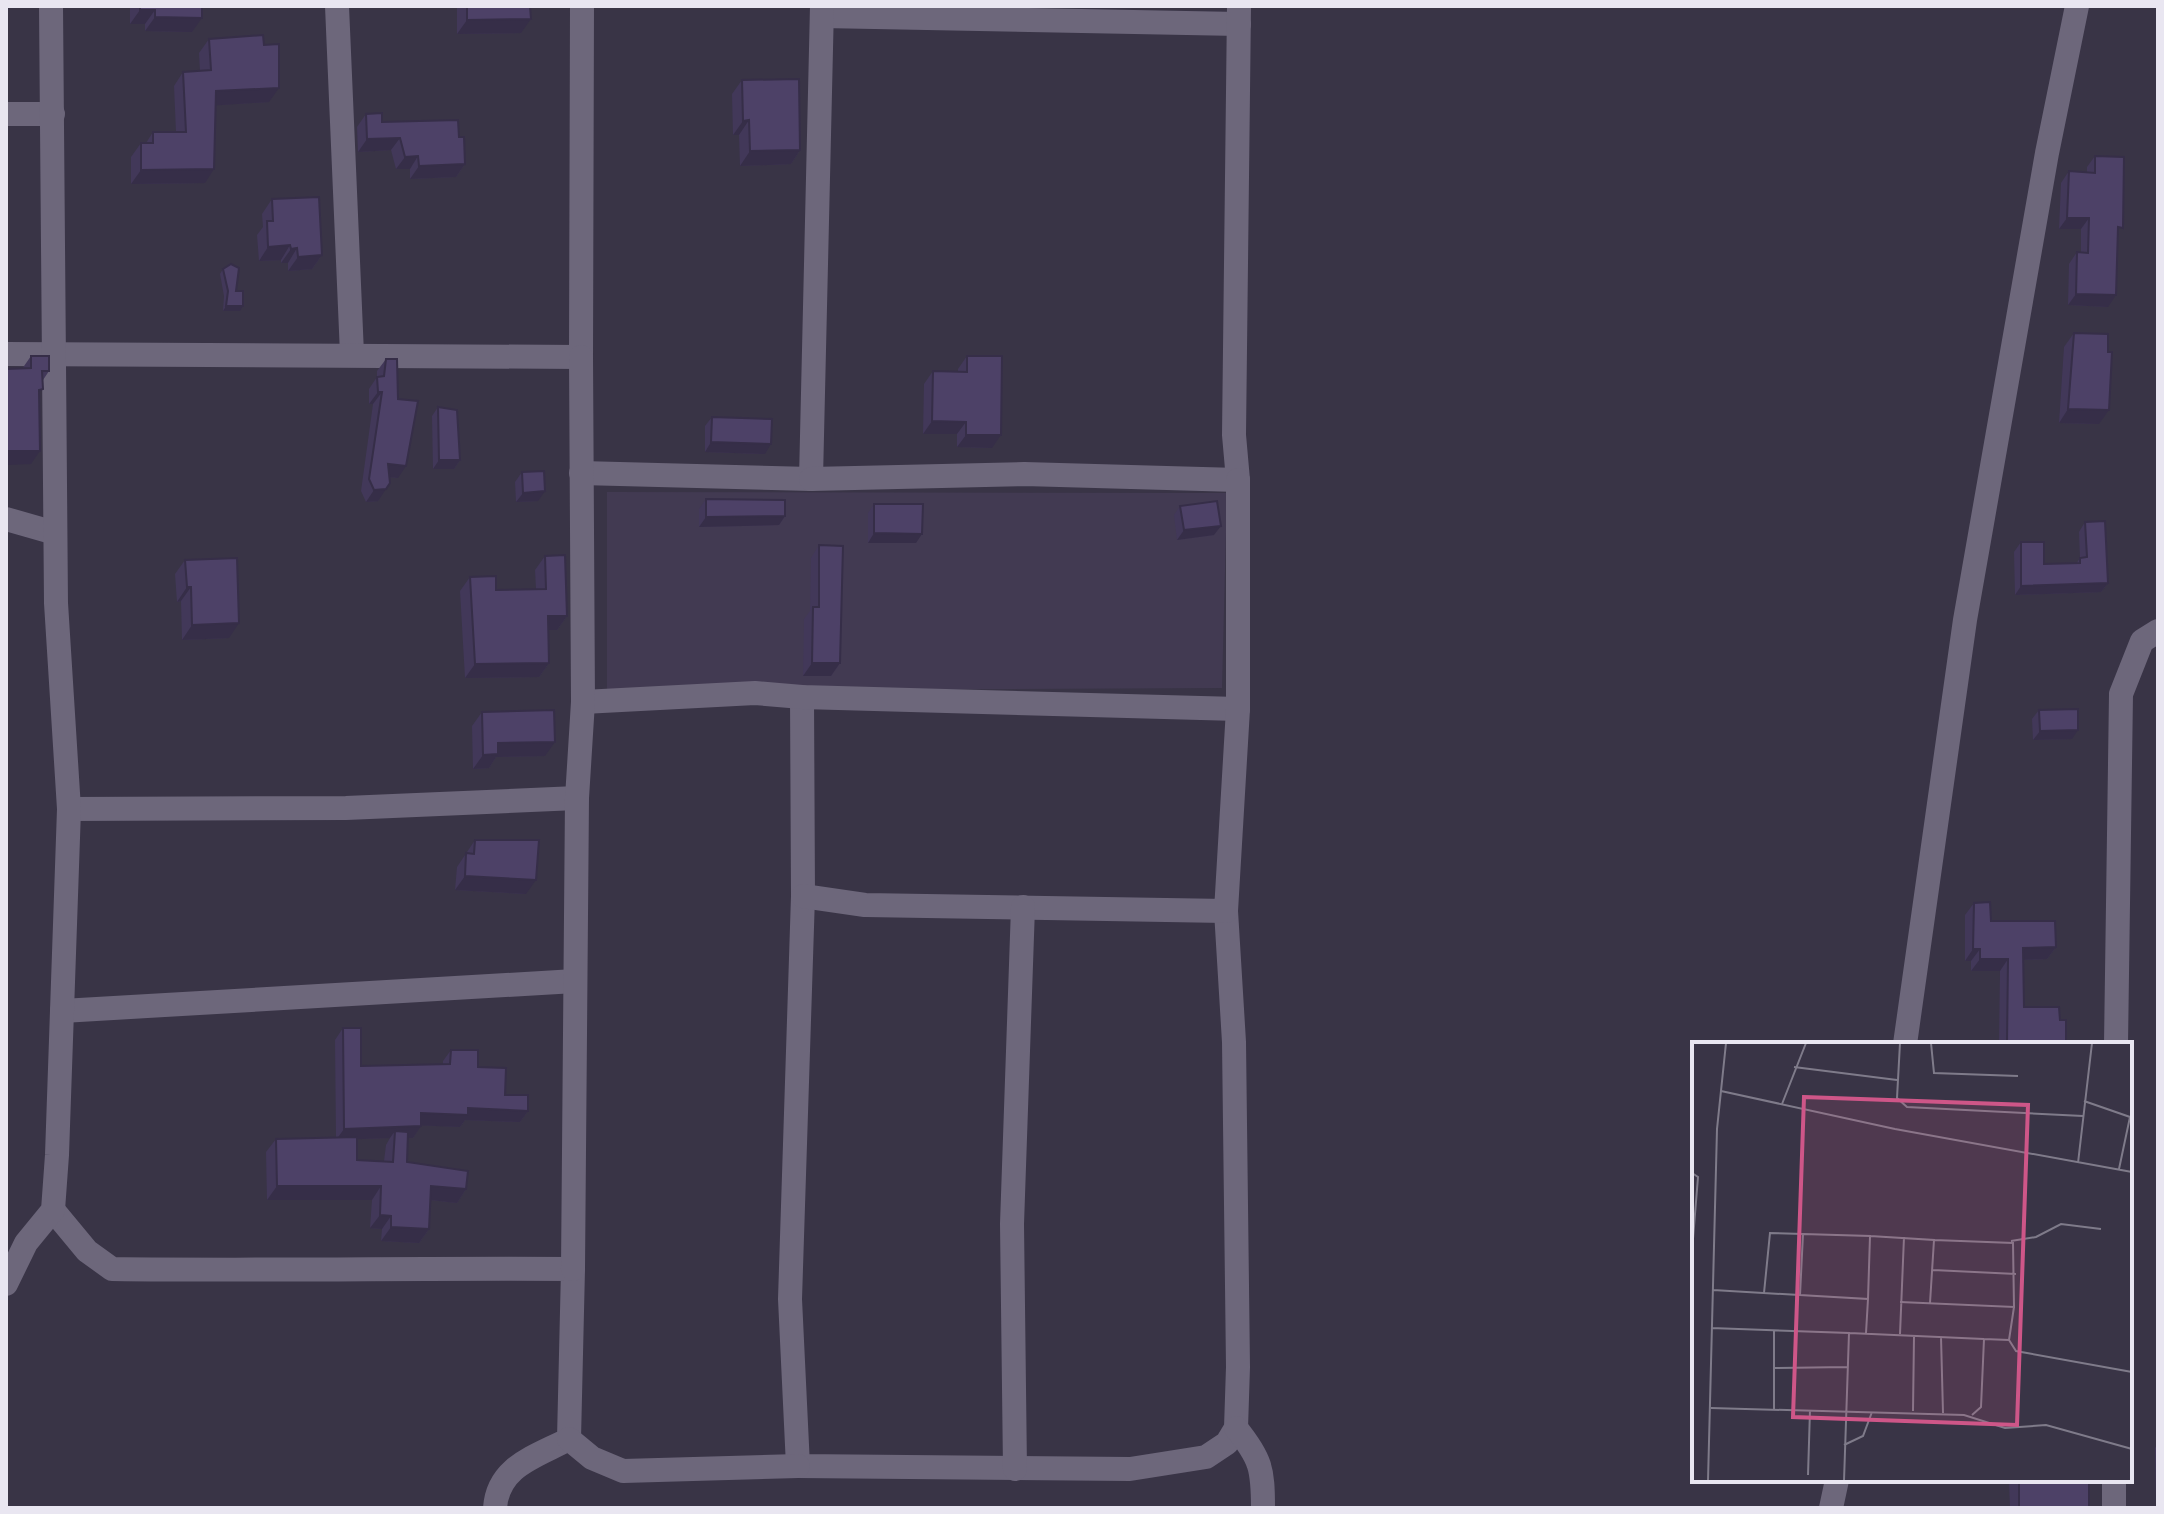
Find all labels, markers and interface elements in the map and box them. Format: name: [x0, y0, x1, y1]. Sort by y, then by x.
inset map: [1692, 1042, 2132, 1482]

